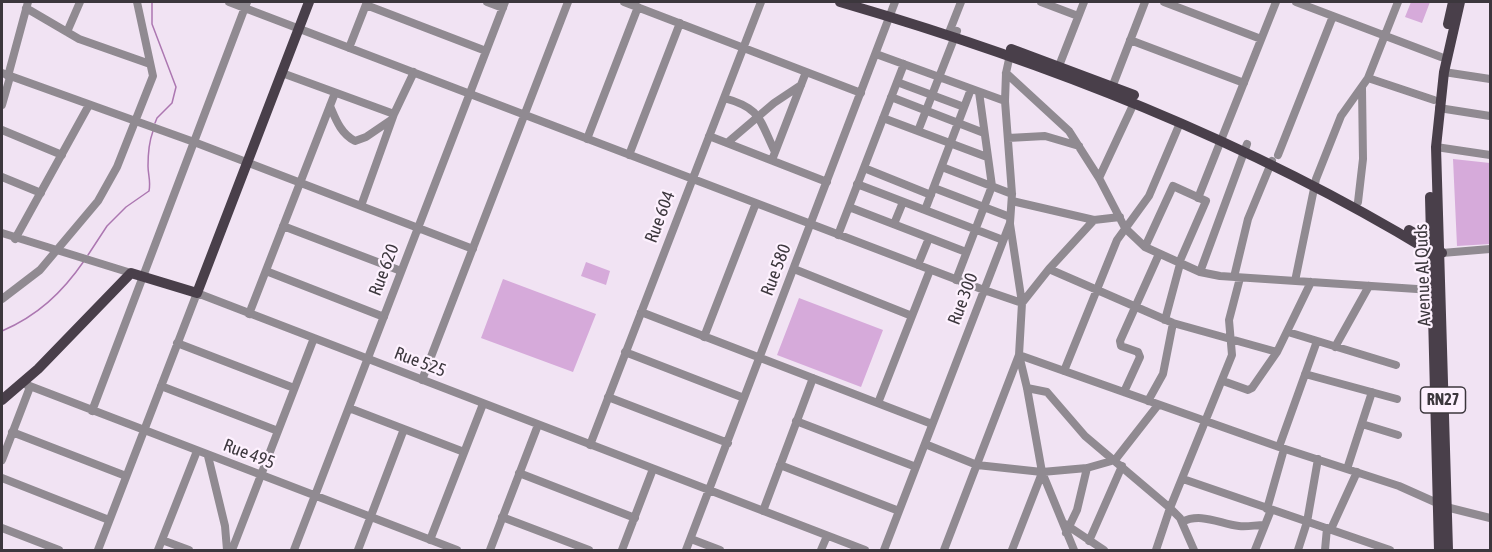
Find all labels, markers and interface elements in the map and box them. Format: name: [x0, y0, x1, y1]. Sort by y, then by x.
street label: Rue 604: [640, 188, 680, 246]
street label: Avenue Al Quds: [1410, 223, 1436, 327]
street label: Rue 620: [364, 241, 404, 299]
street label: Rue 580: [756, 241, 796, 299]
street label: Rue 300: [943, 270, 983, 328]
street label: Rue 525: [391, 342, 449, 382]
road number: RN27: [1420, 387, 1466, 413]
street label: Rue 495: [220, 434, 278, 474]

